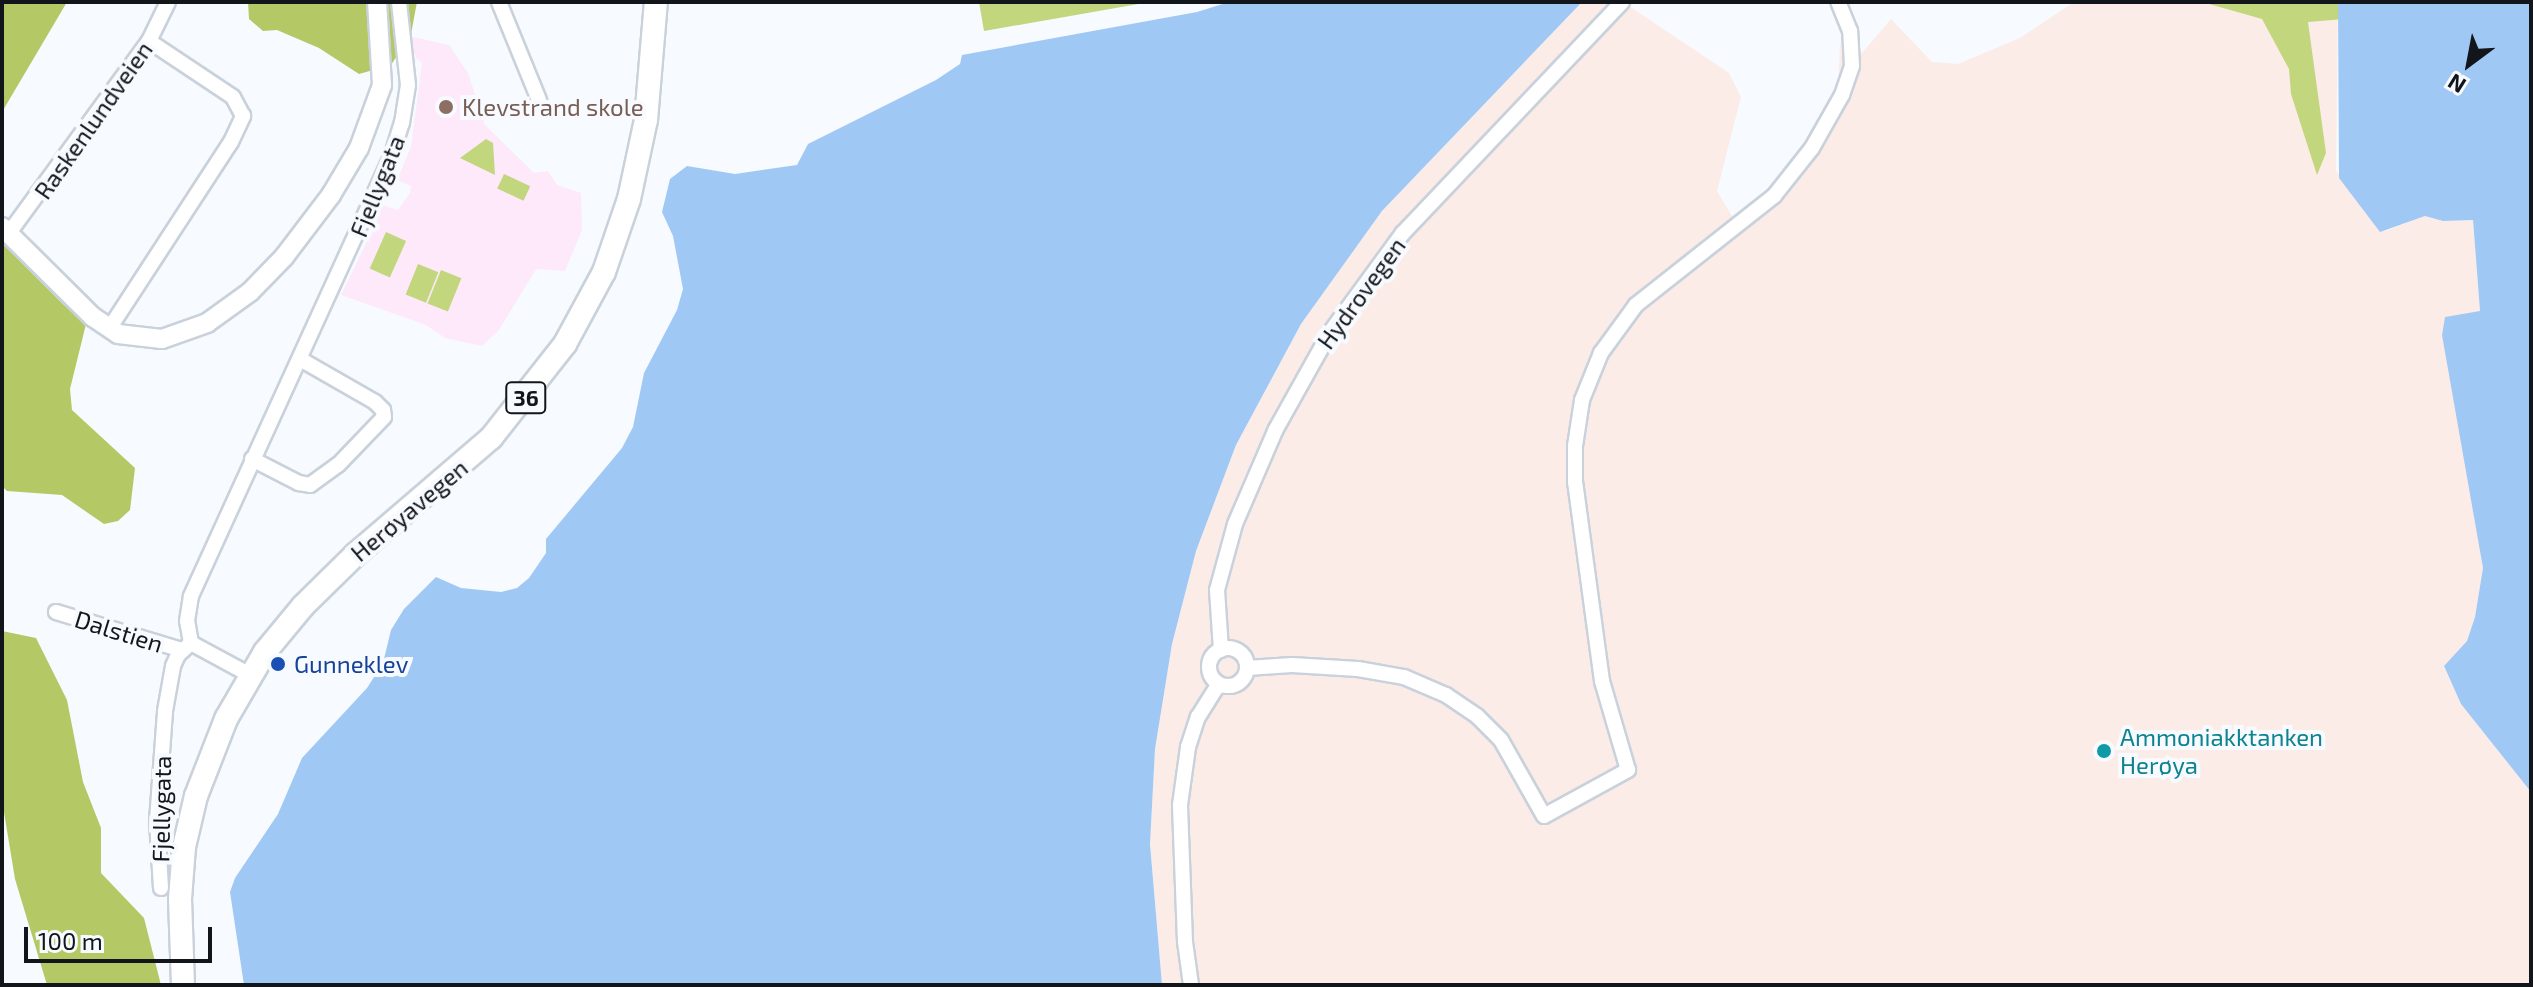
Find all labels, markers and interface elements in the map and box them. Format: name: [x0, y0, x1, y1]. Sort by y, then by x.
north arrow: [2429, 24, 2509, 104]
street label: Raskenlundveien: [28, 36, 158, 204]
text: N: [2443, 69, 2470, 100]
place label: Klevstrand skole: [462, 93, 644, 121]
marker: Klevstrand skole: [437, 98, 455, 116]
street label: Fjellygata: [344, 131, 410, 241]
street label: Hydrovegen: [1311, 232, 1411, 354]
road number: 36: [504, 380, 548, 416]
street label: Herøyavegen: [345, 453, 473, 567]
street label: Dalstien: [72, 604, 166, 658]
place label: Gunneklev: [294, 650, 408, 678]
marker: Gunneklev: [269, 655, 287, 673]
place label: Ammoniakktanken Herøya: [2120, 723, 2323, 779]
marker: Ammoniakktanken Herøya: [2095, 742, 2113, 760]
street label: Fjellygata: [146, 755, 176, 863]
scale bar: [28, 911, 216, 961]
text: 100 m: [38, 926, 103, 955]

